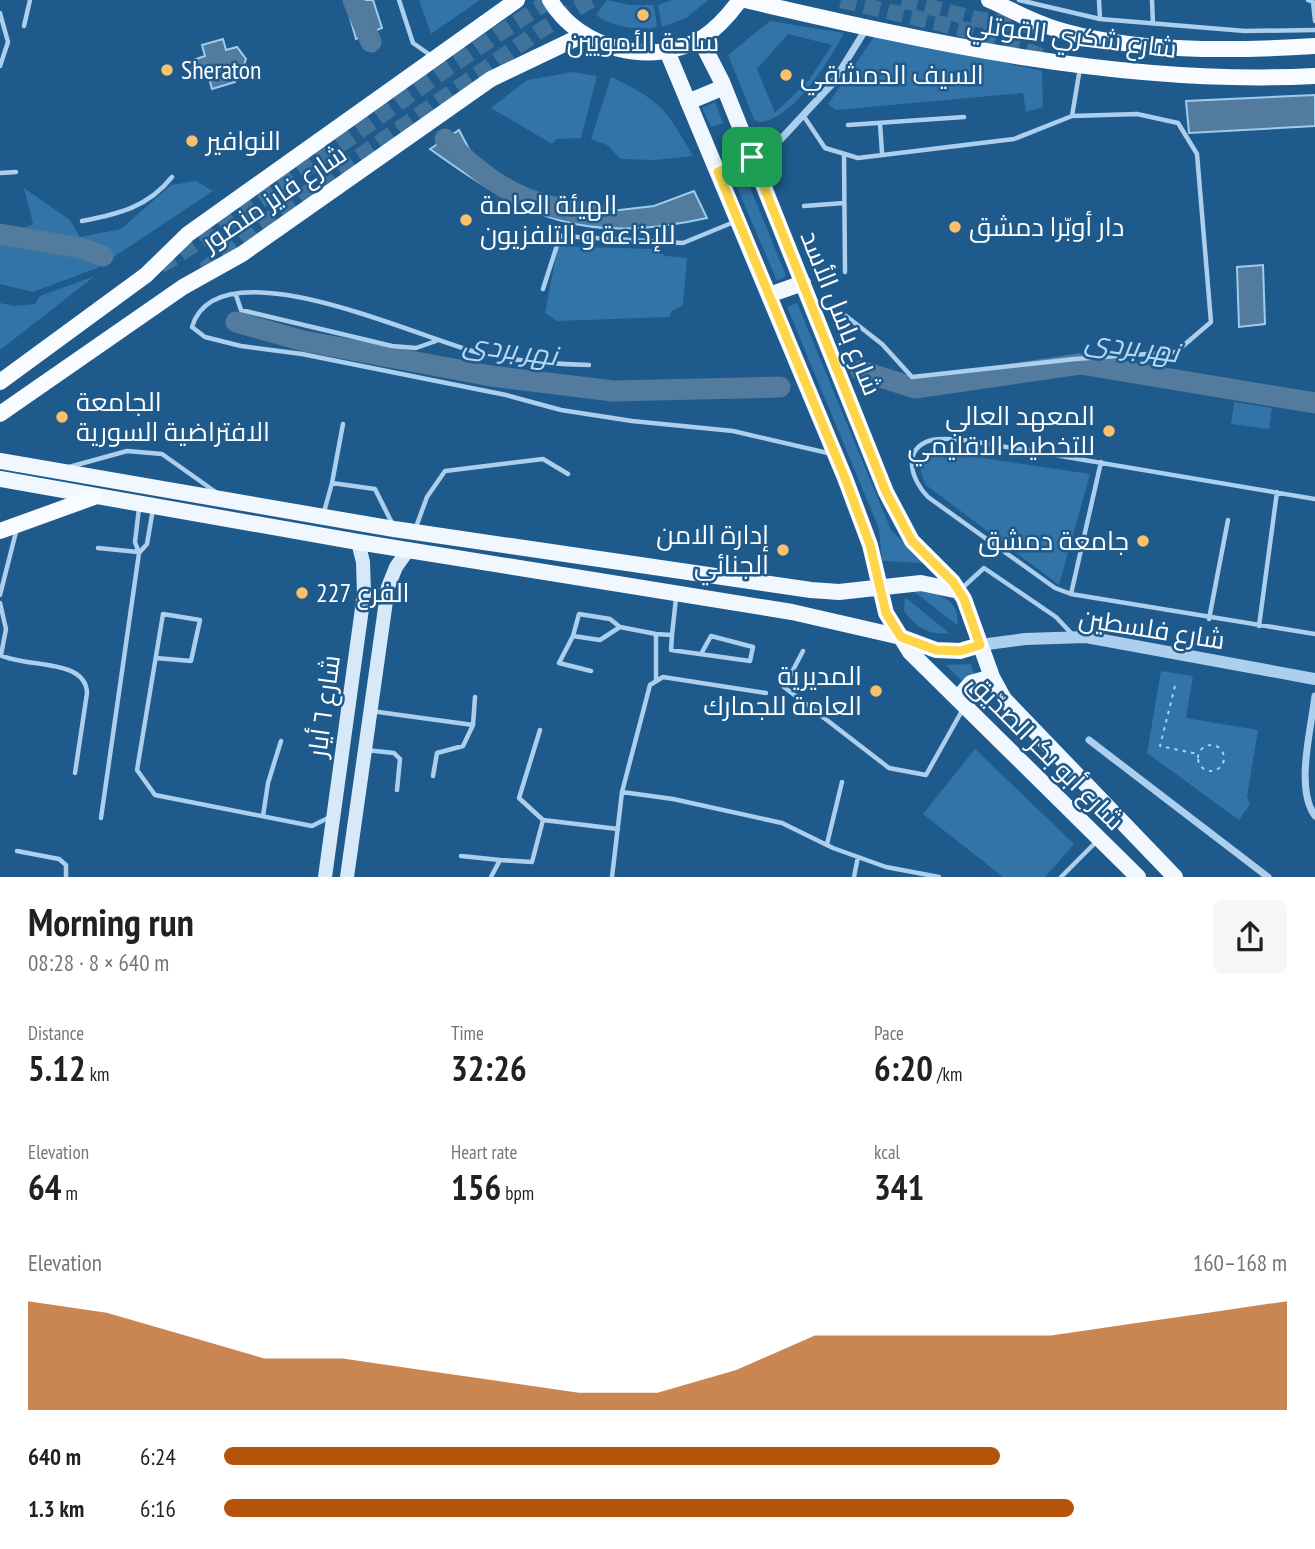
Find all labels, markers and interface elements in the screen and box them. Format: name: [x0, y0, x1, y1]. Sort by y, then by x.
street label: شارع شكري القوتلي: [965, 6, 1179, 70]
marker: ساحة الأمويين: [635, 7, 651, 23]
place label: ساحة الأمويين: [567, 25, 719, 58]
place label: Sheraton: [181, 53, 261, 86]
place label: السيف الدمشقي: [800, 58, 984, 96]
marker: Sheraton: [159, 62, 175, 78]
marker: السيف الدمشقي: [778, 67, 794, 83]
place label: النوافير: [204, 124, 281, 157]
pin: [722, 127, 782, 187]
marker: النوافير: [184, 133, 200, 149]
street label: شارع فايز منصور: [193, 137, 353, 260]
icon: arrive: [733, 138, 771, 176]
place label: الهيئة العامة للإذاعة و التلفزيون: [480, 188, 675, 252]
place label: دار أوبّرا دمشق: [969, 210, 1124, 243]
marker: الهيئة العامة للإذاعة و التلفزيون: [458, 212, 474, 228]
marker: دار أوبّرا دمشق: [947, 219, 963, 235]
street label: شارع باسل الأسد: [792, 226, 890, 400]
water label: نهر بردى: [1083, 321, 1184, 371]
water label: نهر بردى: [461, 324, 562, 374]
place label: الجامعة الافتراضية السورية: [76, 385, 270, 448]
place label: المعهد العالي للتخطيط الاقليمي: [908, 399, 1095, 467]
marker: الجامعة الافتراضية السورية: [54, 409, 70, 425]
marker: المعهد العالي للتخطيط الاقليمي: [1101, 423, 1117, 439]
place label: إدارة الامن الجنائي: [656, 518, 769, 586]
place label: جامعة دمشق: [978, 524, 1129, 557]
marker: جامعة دمشق: [1135, 533, 1151, 549]
marker: إدارة الامن الجنائي: [775, 542, 791, 558]
place label: الفرع 227: [316, 576, 410, 610]
marker: الفرع 227: [294, 585, 310, 601]
street label: شارع فلسطين: [1077, 601, 1227, 657]
street label: شارع ٦ أيار: [300, 653, 348, 761]
place label: المديرية العامة للجمارك: [703, 659, 862, 722]
street label: شارع أبو بكر الصدّيق: [960, 666, 1132, 838]
marker: المديرية العامة للجمارك: [868, 683, 884, 699]
text: Morning run: [28, 897, 194, 946]
button: share: [1213, 900, 1287, 974]
text: 08:28 · 8 × 640 m: [28, 948, 169, 977]
text: Distance: [28, 1021, 84, 1045]
text: Time: [451, 1021, 484, 1045]
text: Pace: [874, 1021, 904, 1045]
text: 5.12: [28, 1045, 86, 1091]
text: 32:26: [451, 1045, 527, 1091]
text: 6:20: [874, 1045, 933, 1091]
text: km: [86, 1062, 109, 1086]
text: /km: [933, 1062, 962, 1086]
text: Elevation: [28, 1140, 89, 1164]
text: Heart rate: [451, 1140, 517, 1164]
text: kcal: [874, 1140, 900, 1164]
text: 64: [28, 1164, 61, 1210]
text: 156: [451, 1164, 501, 1210]
text: 341: [874, 1164, 924, 1210]
text: m: [61, 1181, 78, 1205]
text: bpm: [501, 1181, 534, 1205]
text: Elevation: [28, 1248, 102, 1277]
text: 160–168 m: [1193, 1248, 1287, 1277]
text: 640 m: [28, 1442, 81, 1471]
text: 6:24: [140, 1442, 176, 1471]
text: 1.3 km: [28, 1494, 84, 1523]
text: 6:16: [140, 1494, 176, 1523]

